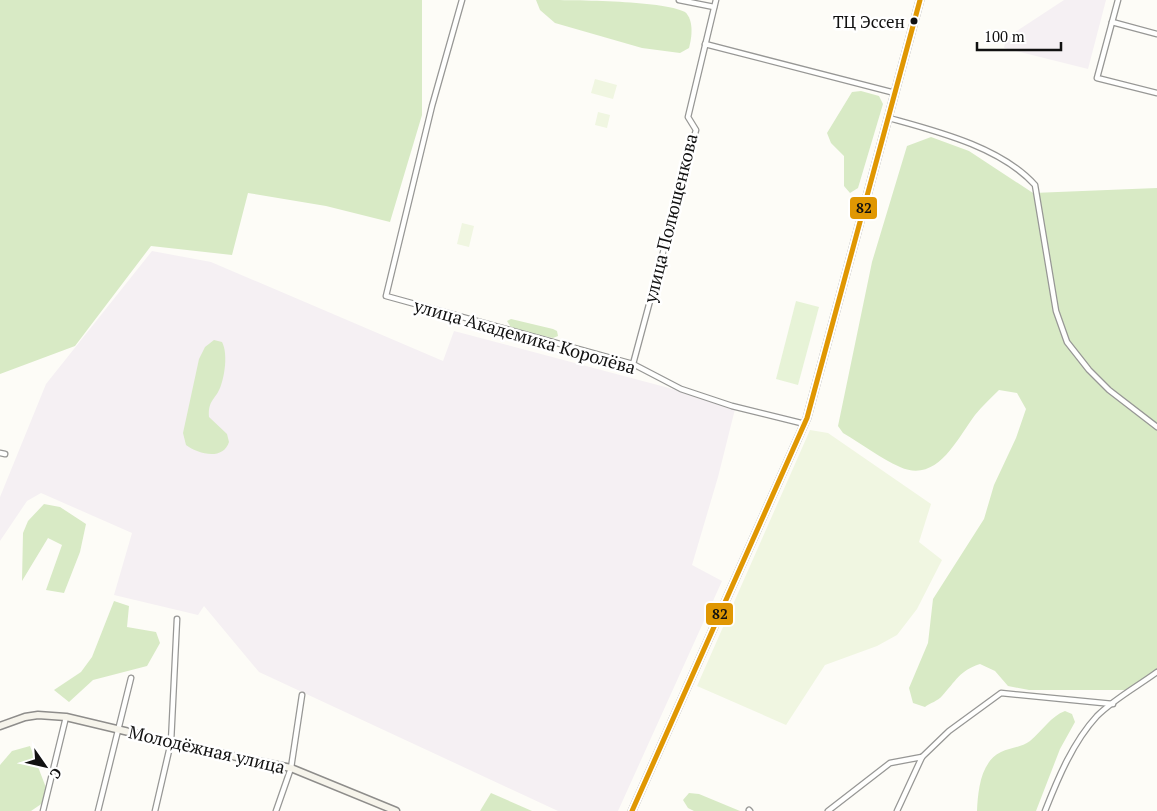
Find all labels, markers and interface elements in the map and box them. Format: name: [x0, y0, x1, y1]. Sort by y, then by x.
place label: ТЦ Эссен: [833, 10, 905, 33]
marker: ТЦ Эссен: [909, 16, 919, 26]
scale bar: [977, 20, 1061, 52]
text: 100 m: [984, 26, 1025, 46]
street label: улица Полющенкова: [637, 131, 703, 306]
line badge: 82: [849, 196, 878, 220]
text: 82: [856, 198, 872, 217]
street label: улица Академика Королёва: [410, 293, 639, 379]
line badge: 82: [705, 602, 734, 626]
text: 82: [712, 604, 728, 623]
street label: Молодёжная улица: [126, 719, 288, 779]
north arrow: [20, 741, 70, 791]
text: С: [46, 764, 67, 783]

